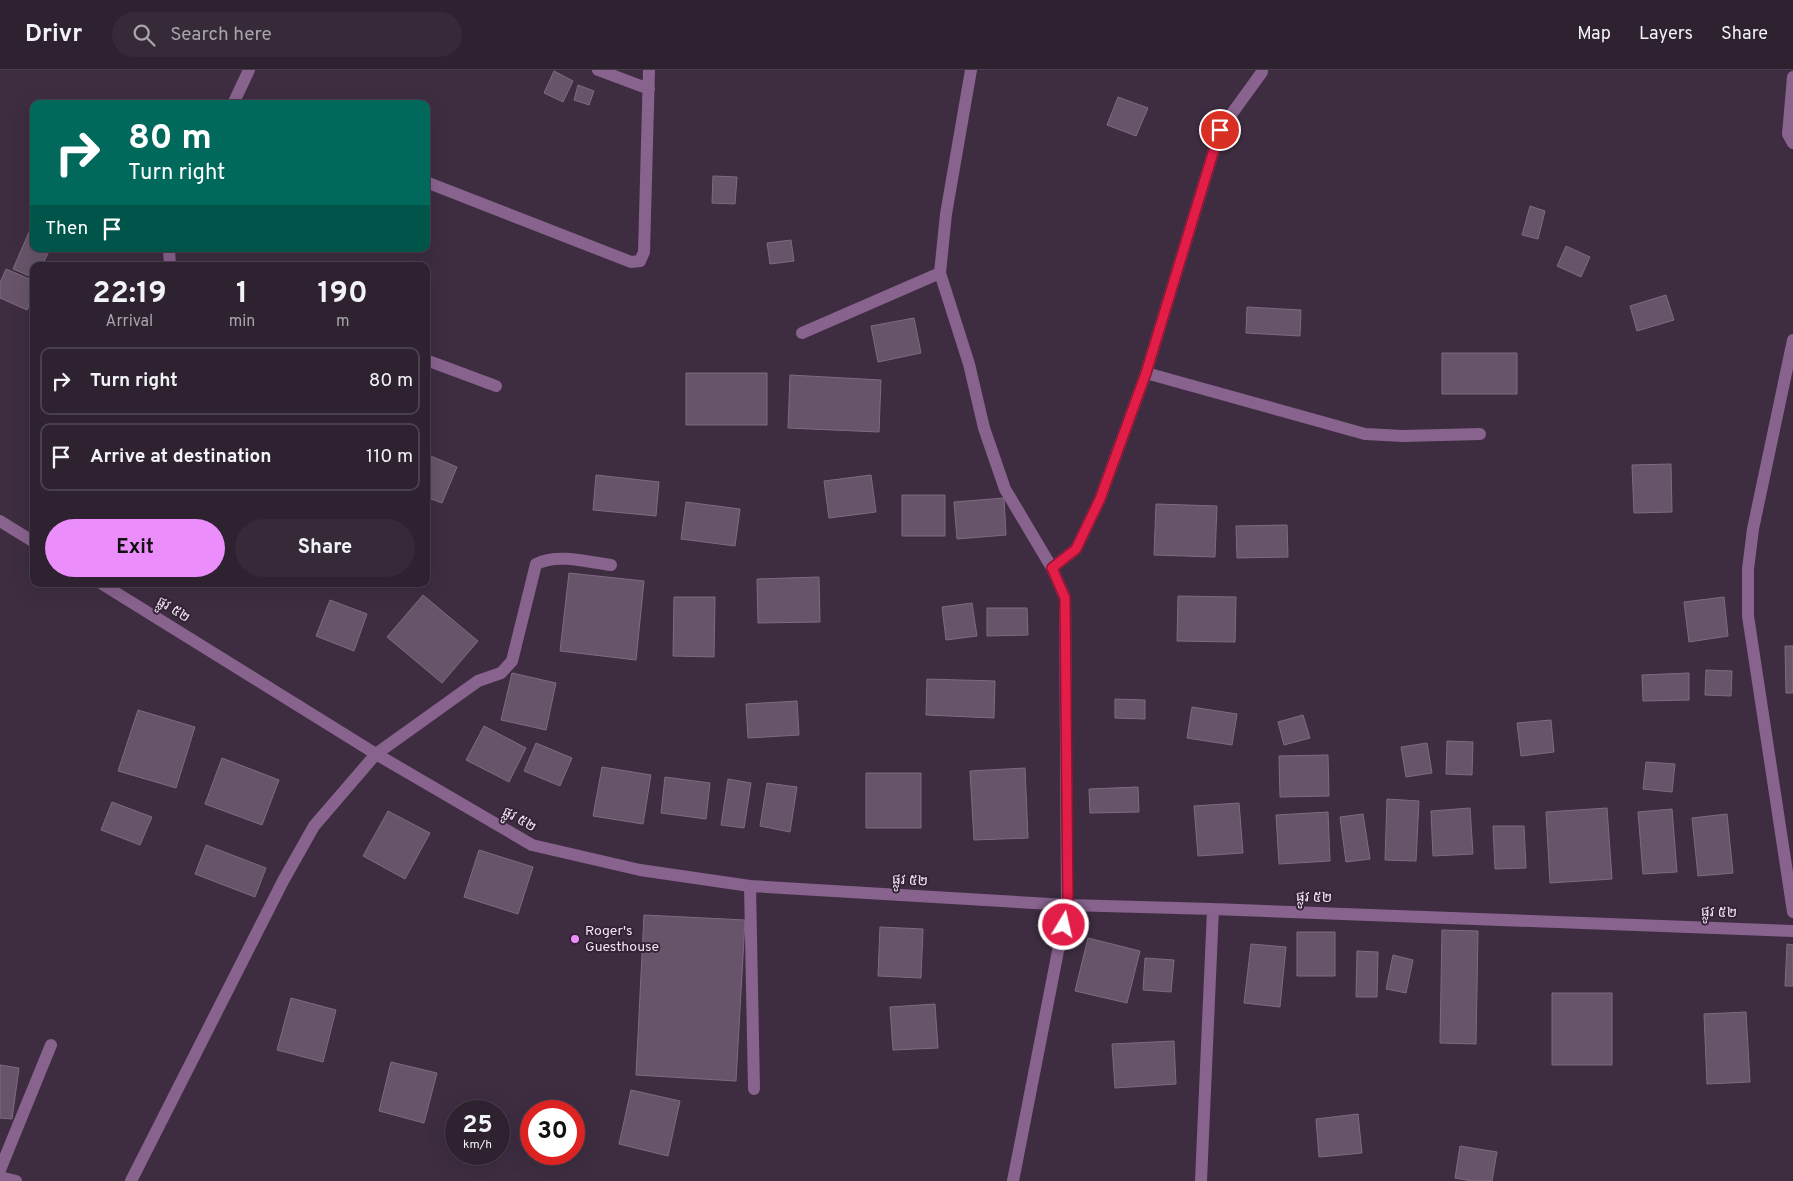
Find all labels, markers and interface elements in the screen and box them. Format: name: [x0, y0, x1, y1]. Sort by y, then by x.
search box: [112, 12, 462, 57]
text: Drivr: [25, 20, 82, 50]
icon: search: [130, 21, 158, 49]
text: Search here: [170, 23, 272, 47]
text: Map: [1577, 23, 1611, 46]
text: Layers: [1639, 23, 1693, 46]
text: Share: [1721, 23, 1768, 46]
pin: [1199, 109, 1241, 151]
icon: arrive: [1206, 116, 1234, 144]
text: 80 m: [128, 117, 212, 161]
icon: right: [45, 120, 110, 185]
text: Turn right: [128, 160, 225, 187]
icon: arrive: [98, 215, 126, 243]
text: Then: [45, 217, 88, 241]
text: 22:19: [92, 276, 167, 313]
text: 1: [236, 276, 248, 313]
text: 190: [318, 276, 368, 313]
text: Arrival: [106, 312, 153, 332]
text: min: [229, 312, 255, 332]
text: m: [336, 312, 349, 332]
icon: right: [47, 367, 75, 395]
text: Turn right: [90, 369, 178, 393]
text: 80 m: [369, 369, 413, 393]
icon: arrive: [47, 443, 75, 471]
text: Arrive at destination: [90, 445, 271, 469]
text: 110 m: [366, 445, 413, 469]
button: Exit: [45, 519, 225, 577]
button: Share: [235, 519, 415, 577]
street label: ផ្លូវ ៥២: [152, 593, 193, 629]
street label: ផ្លូវ ៥២: [498, 804, 539, 838]
street label: ផ្លូវ ៥២: [891, 872, 929, 893]
street label: ផ្លូវ ៥២: [1296, 889, 1332, 909]
position arrow: [1037, 898, 1089, 950]
street label: ផ្លូវ ៥២: [1701, 904, 1737, 924]
place label: Roger's Guesthouse: [585, 923, 659, 956]
marker: Roger's Guesthouse: [569, 933, 581, 945]
speed limit sign: 30: [520, 1100, 585, 1165]
text: 25: [462, 1110, 493, 1142]
text: km/h: [463, 1137, 492, 1153]

